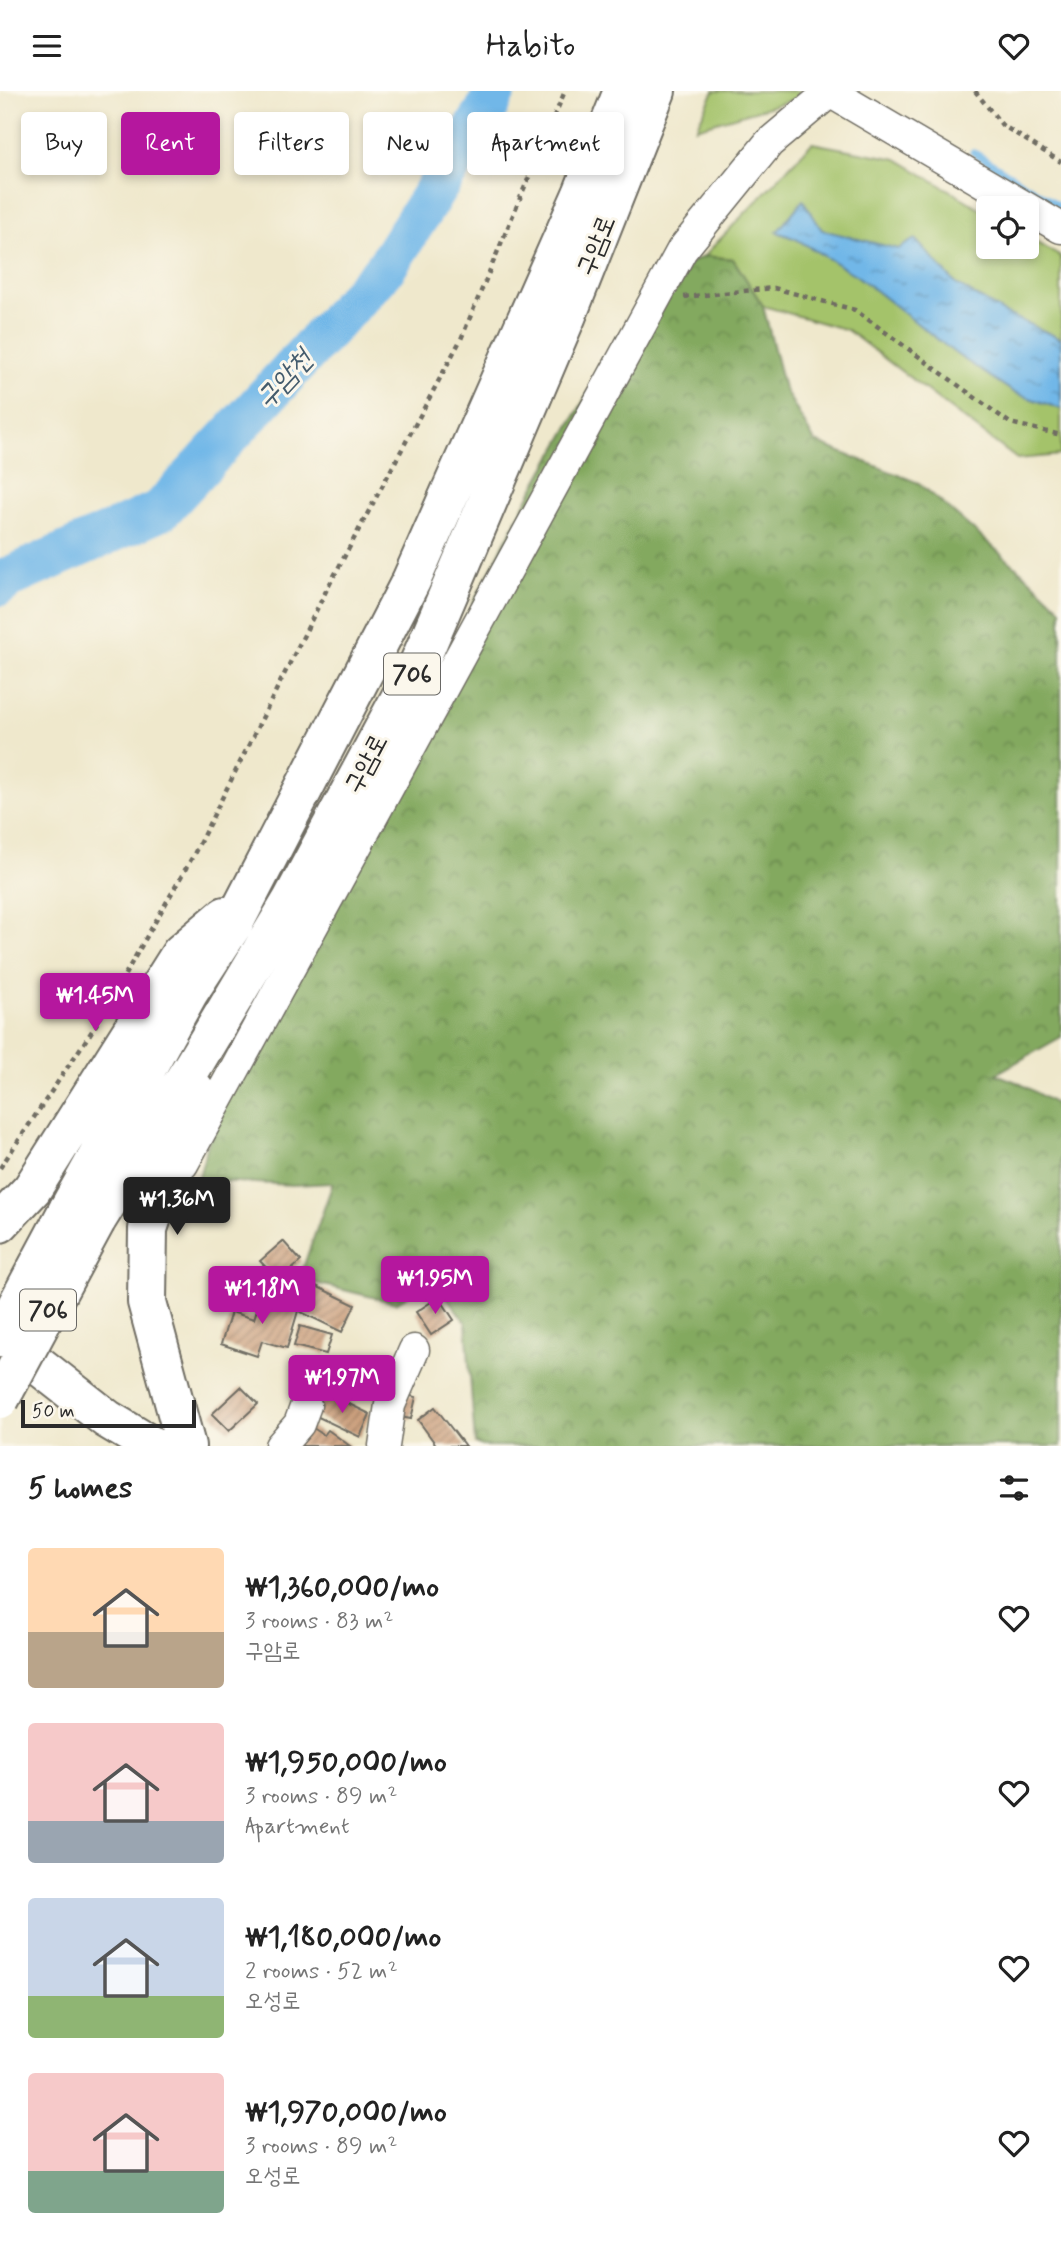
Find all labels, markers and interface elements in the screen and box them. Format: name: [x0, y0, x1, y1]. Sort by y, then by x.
text: Habito: [486, 25, 575, 67]
icon: menu: [28, 27, 66, 65]
icon: heart: [995, 27, 1033, 65]
chip: Buy: [21, 112, 107, 175]
chip: Rent: [121, 112, 220, 175]
chip: Filters: [234, 112, 349, 175]
chip: New: [363, 112, 453, 175]
chip: Apartment: [467, 112, 624, 175]
map controls: [976, 196, 1039, 259]
button: locate: [976, 196, 1039, 259]
street label: 구암로: [569, 210, 624, 281]
water label: 구암천: [248, 341, 323, 417]
road number: 706: [384, 653, 440, 695]
street label: 구암로: [337, 728, 397, 800]
pin: ₩1.45M: [38, 974, 152, 1033]
text: ₩1.45M: [56, 981, 134, 1011]
pin: ₩1.36M: [120, 1177, 234, 1237]
text: ₩1.36M: [139, 1185, 215, 1215]
pin: ₩1.95M: [378, 1257, 492, 1316]
text: ₩1.95M: [397, 1264, 473, 1294]
pin: ₩1.18M: [205, 1267, 319, 1326]
text: ₩1.18M: [224, 1274, 300, 1304]
road number: 706: [20, 1289, 76, 1331]
pin: ₩1.97M: [285, 1355, 399, 1415]
text: ₩1.97M: [304, 1363, 380, 1393]
scale bar: [21, 1397, 196, 1429]
text: 50 m: [32, 1399, 75, 1424]
text: 5 homes: [28, 1469, 133, 1508]
icon: filters: [995, 1469, 1033, 1507]
text: ₩1,360,000/mo: [245, 1568, 439, 1607]
icon: home: [84, 1576, 168, 1660]
icon: heart: [995, 1599, 1033, 1637]
text: 3 rooms · 83 m²: [245, 1607, 393, 1637]
text: 구암로: [245, 1637, 301, 1667]
text: ₩1,950,000/mo: [245, 1743, 447, 1782]
icon: home: [84, 1751, 168, 1835]
icon: heart: [995, 1774, 1033, 1812]
text: 3 rooms · 89 m²: [245, 1782, 397, 1812]
text: Apartment: [245, 1812, 350, 1842]
text: ₩1,180,000/mo: [245, 1918, 441, 1957]
icon: home: [84, 1926, 168, 2010]
icon: heart: [995, 1949, 1033, 1987]
text: 2 rooms · 52 m²: [245, 1957, 398, 1987]
text: 오성로: [245, 1987, 301, 2017]
text: ₩1,970,000/mo: [245, 2093, 447, 2132]
icon: home: [84, 2101, 168, 2185]
icon: heart: [995, 2124, 1033, 2162]
text: 3 rooms · 89 m²: [245, 2132, 397, 2162]
text: 오성로: [245, 2162, 301, 2192]

